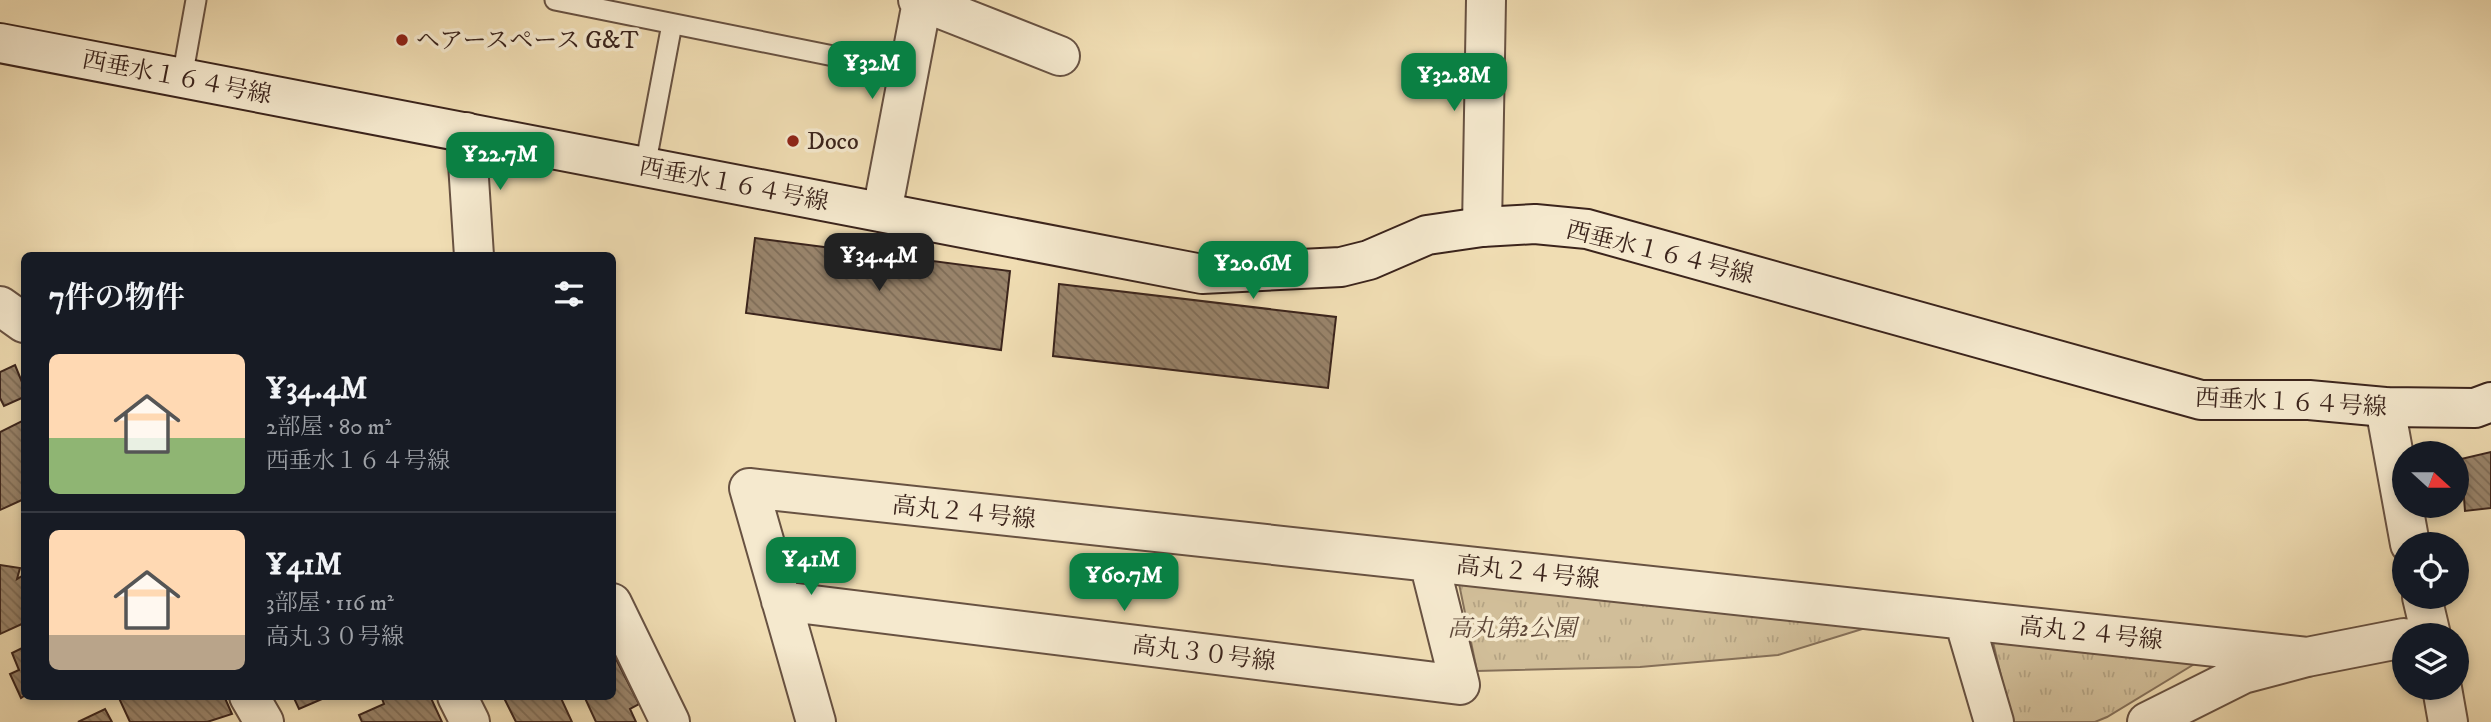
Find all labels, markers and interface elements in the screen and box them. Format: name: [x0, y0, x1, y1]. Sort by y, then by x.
place label: ヘアースペース G&T: [416, 26, 639, 56]
marker: ヘアースペース G&T: [394, 32, 410, 48]
pin: ¥32M: [831, 42, 913, 101]
street label: 西垂水１６４号線: [80, 45, 274, 111]
text: ¥32M: [844, 49, 900, 78]
pin: ¥32.8M: [1397, 54, 1511, 113]
text: ¥32.8M: [1417, 61, 1491, 90]
place label: Doco: [807, 127, 859, 157]
pin: ¥22.7M: [443, 132, 557, 192]
marker: Doco: [785, 133, 801, 149]
text: ¥22.7M: [462, 140, 538, 169]
street label: 西垂水１６４号線: [637, 152, 831, 218]
street label: 西垂水１６４号線: [1563, 215, 1757, 291]
pin: ¥34.4M: [822, 233, 936, 293]
text: ¥34.4M: [840, 241, 918, 270]
pin: ¥20.6M: [1196, 242, 1310, 301]
text: ¥20.6M: [1214, 249, 1292, 278]
icon: filters: [550, 275, 588, 313]
text: 7件の物件: [49, 280, 185, 317]
text: ¥34.4M: [266, 371, 367, 408]
icon: home: [105, 382, 189, 466]
street label: 西垂水１６４号線: [2194, 383, 2388, 423]
text: 2部屋 · 80 m²: [266, 413, 392, 442]
north arrow: [2392, 441, 2469, 518]
map controls: [2392, 441, 2469, 700]
text: 西垂水１６４号線: [266, 447, 450, 476]
street label: 高丸２４号線: [891, 491, 1037, 535]
button: locate: [2392, 532, 2469, 609]
pin: ¥41M: [770, 538, 852, 597]
text: ¥41M: [782, 545, 840, 574]
text: ¥41M: [266, 547, 342, 584]
street label: 高丸２４号線: [1455, 551, 1601, 595]
pin: ¥60.7M: [1067, 554, 1181, 613]
icon: home: [105, 558, 189, 642]
text: ¥60.7M: [1086, 561, 1163, 590]
text: 3部屋 · 116 m²: [266, 589, 394, 618]
street label: 高丸２４号線: [2018, 612, 2164, 656]
park label: 高丸第2公園: [1447, 614, 1581, 644]
text: 高丸３０号線: [266, 623, 404, 652]
button: layers: [2392, 623, 2469, 700]
street label: 高丸３０号線: [1131, 630, 1277, 678]

